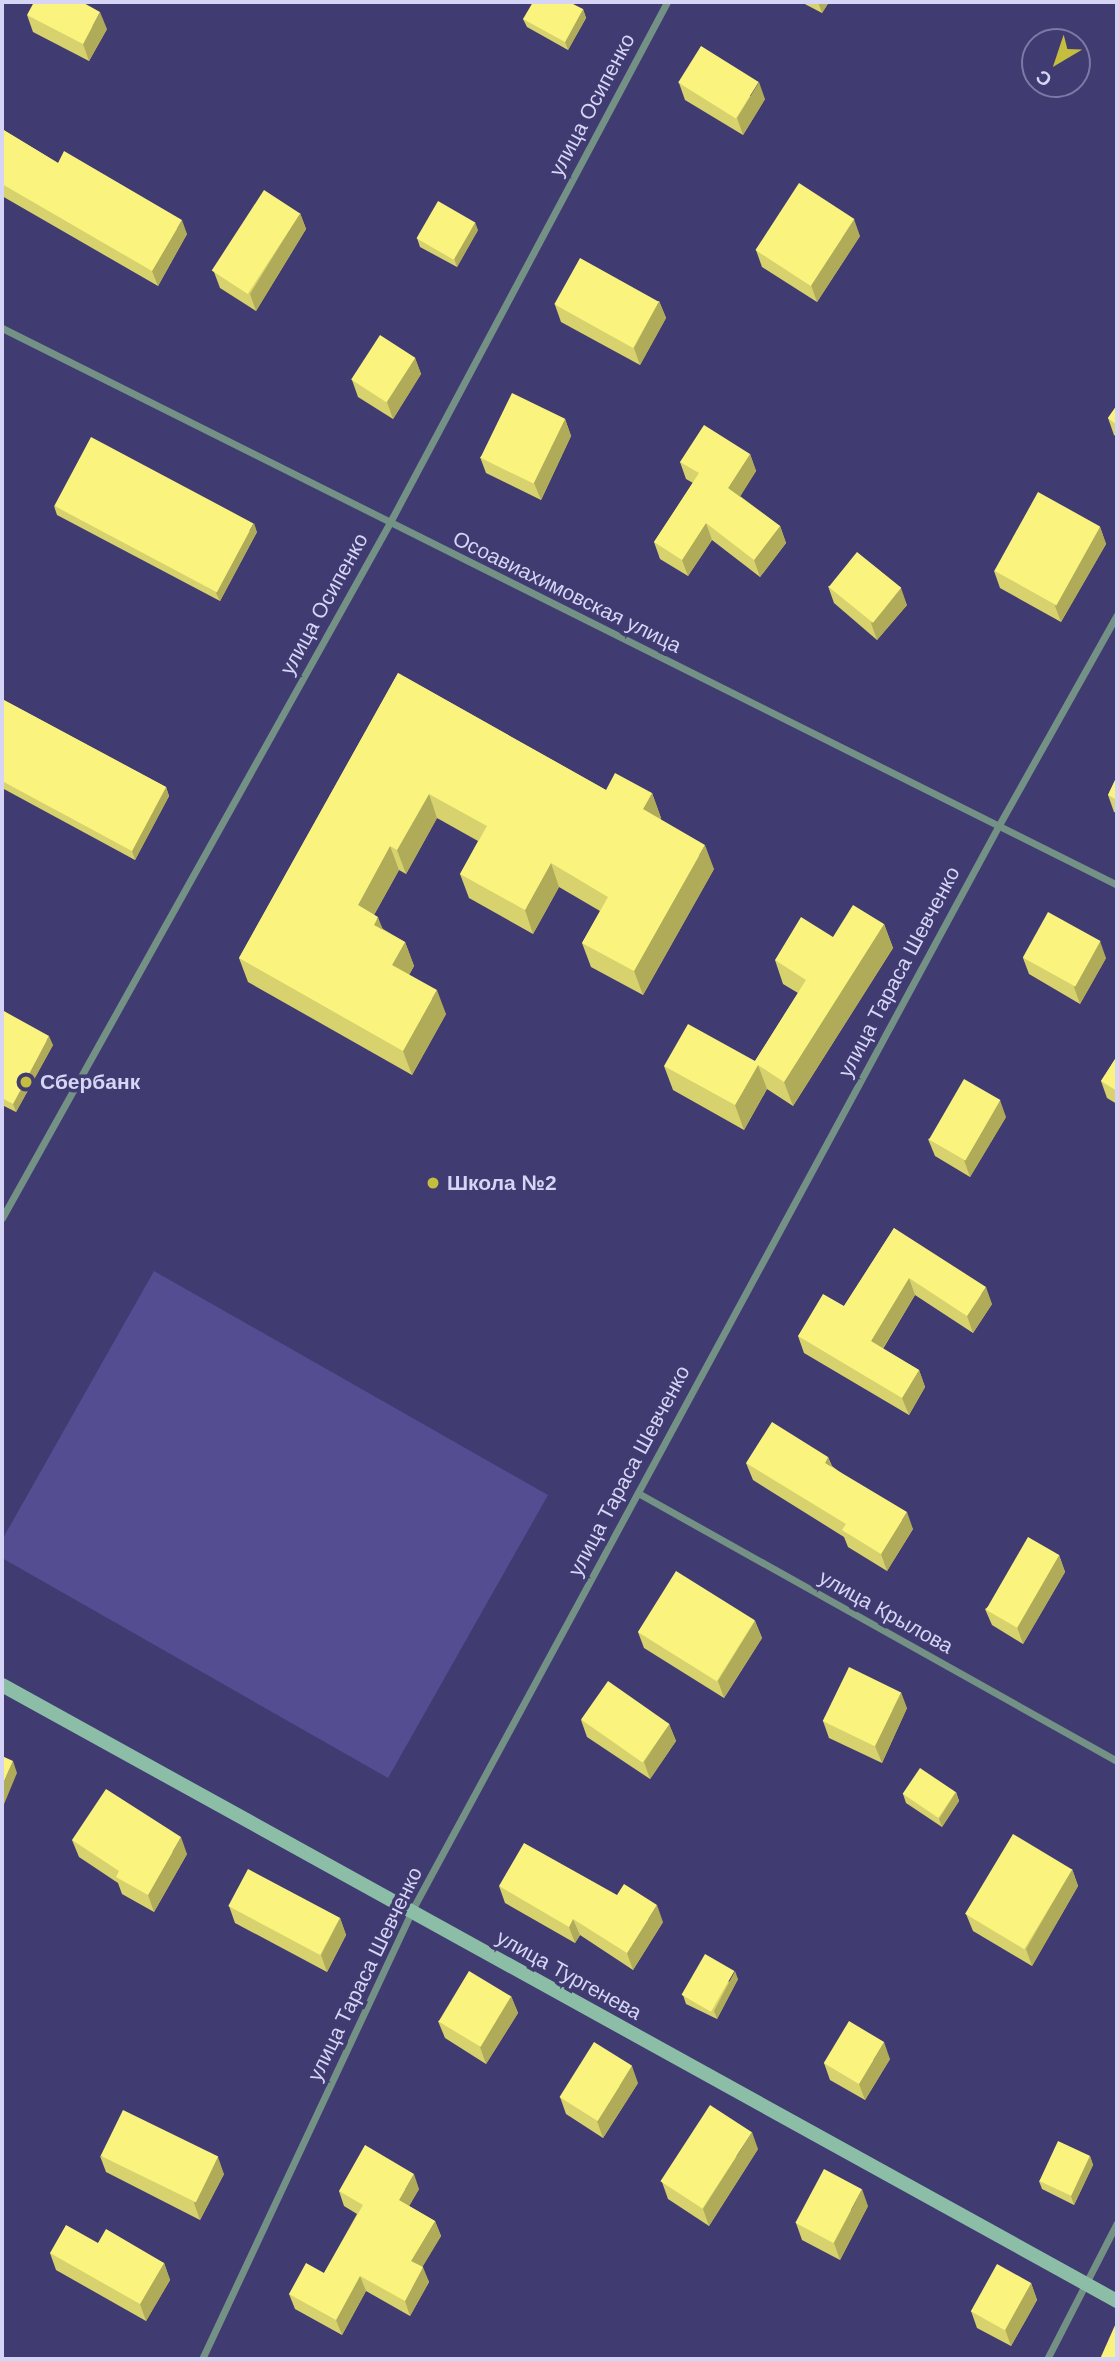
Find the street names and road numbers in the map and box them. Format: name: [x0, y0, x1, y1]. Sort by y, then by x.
street label: улица Осипенко: [544, 29, 640, 181]
street label: Осоавиахимовская улица: [449, 526, 685, 658]
street label: улица Осипенко: [275, 529, 373, 679]
street label: улица Тараса Шевченко: [833, 862, 965, 1082]
street label: улица Тараса Шевченко: [563, 1361, 695, 1581]
street label: улица Крылова: [815, 1565, 957, 1659]
street label: улица Тараса Шевченко: [302, 1863, 428, 2085]
street label: улица Тургенева: [492, 1925, 646, 2025]

